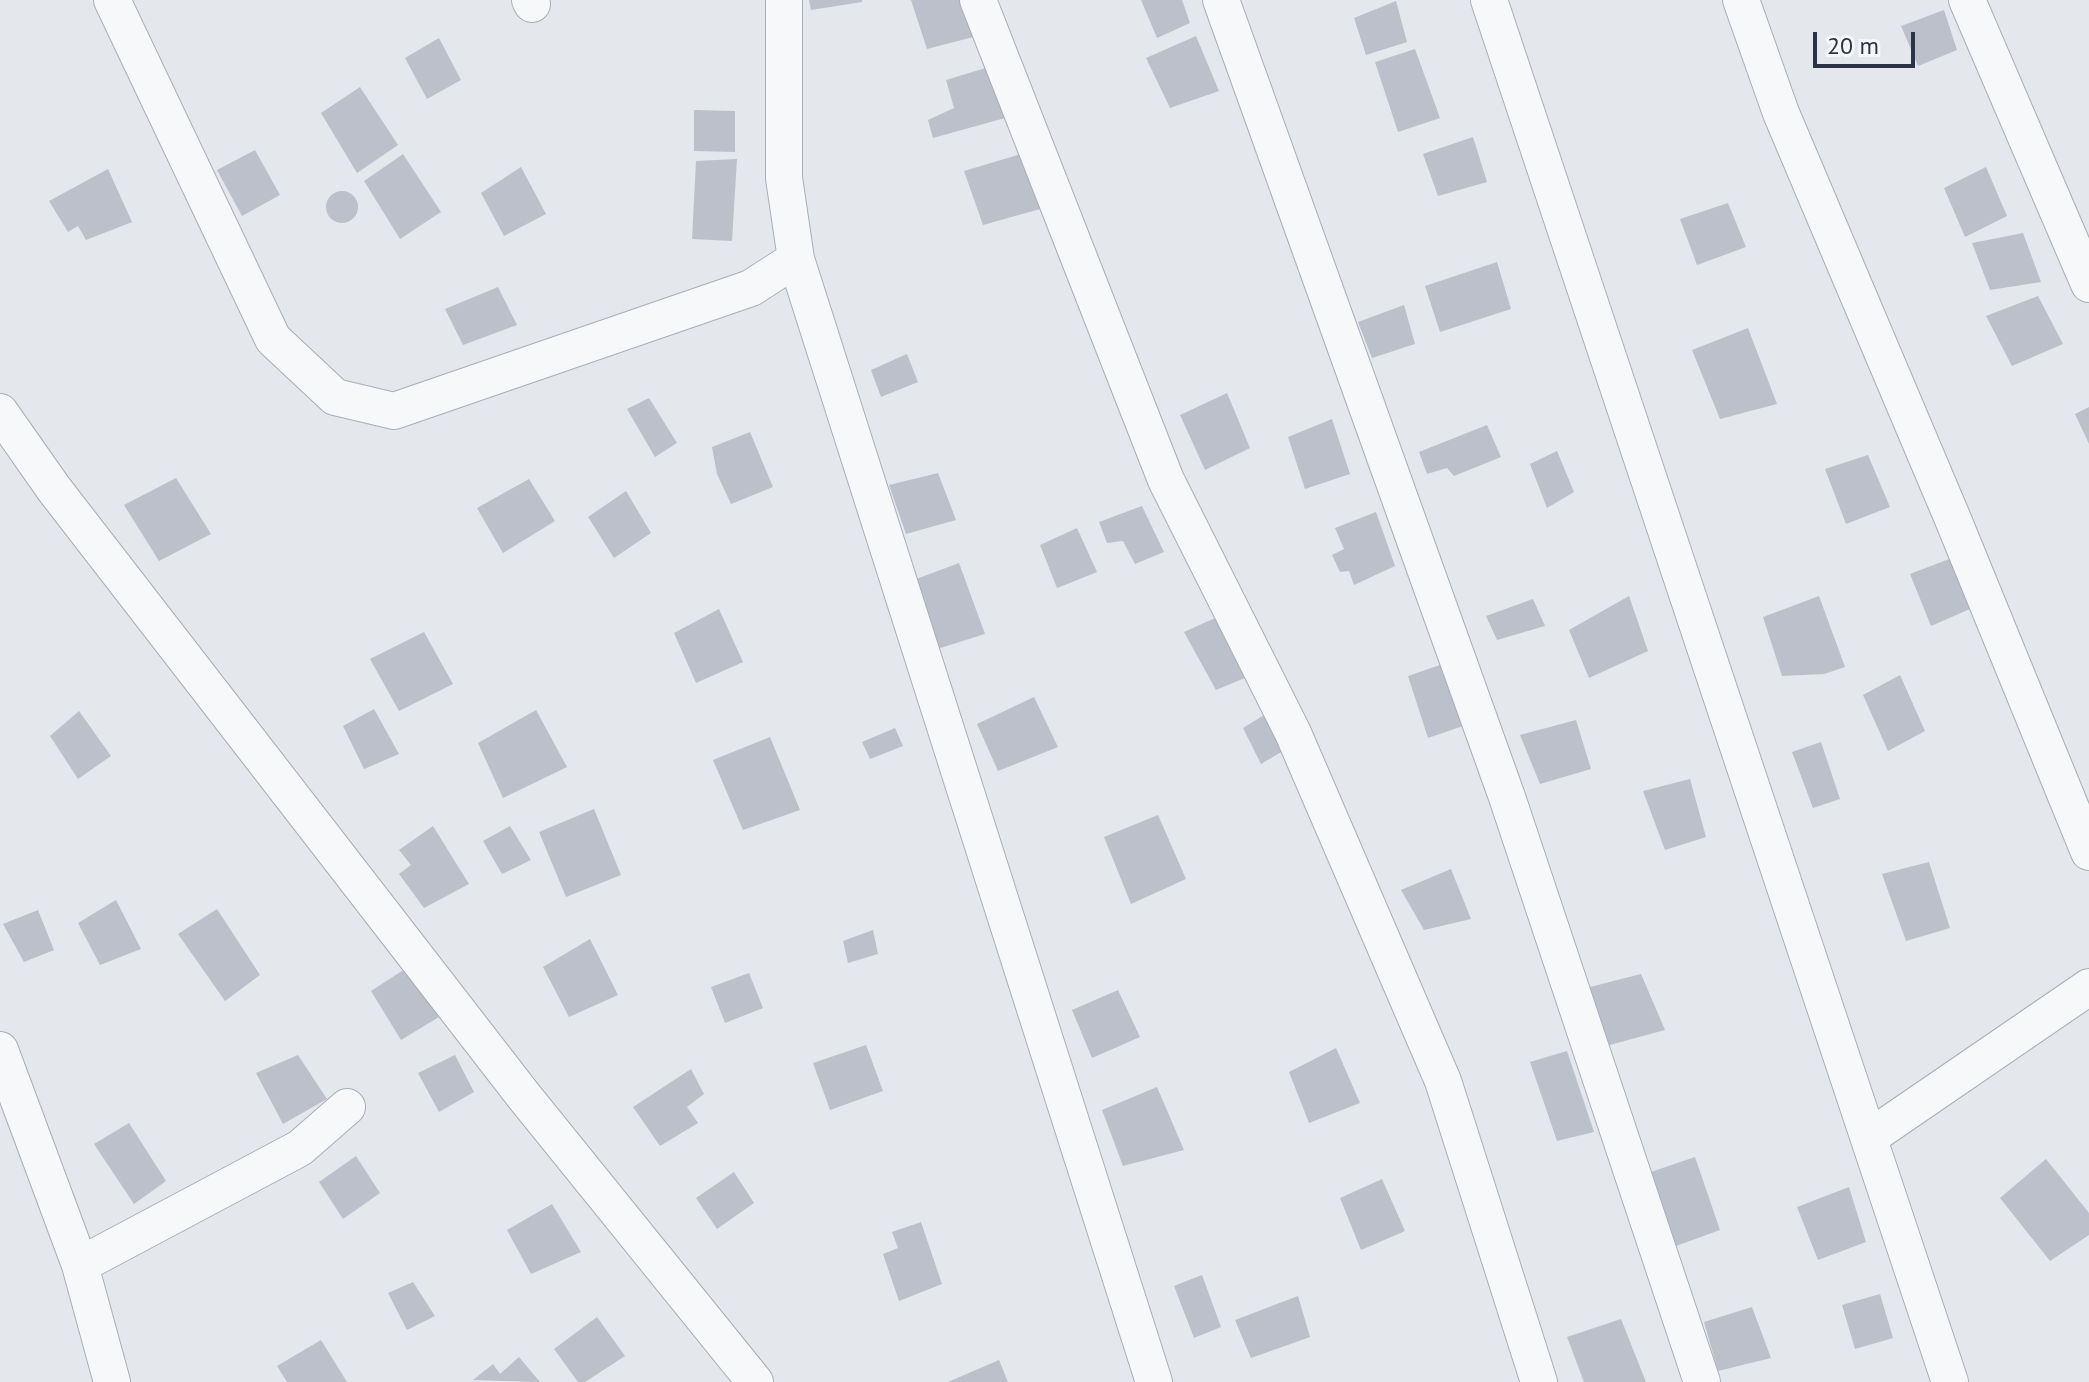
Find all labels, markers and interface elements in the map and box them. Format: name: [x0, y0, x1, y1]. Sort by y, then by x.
scale bar: [1817, 16, 1919, 66]
text: 20 m: [1827, 30, 1879, 61]

